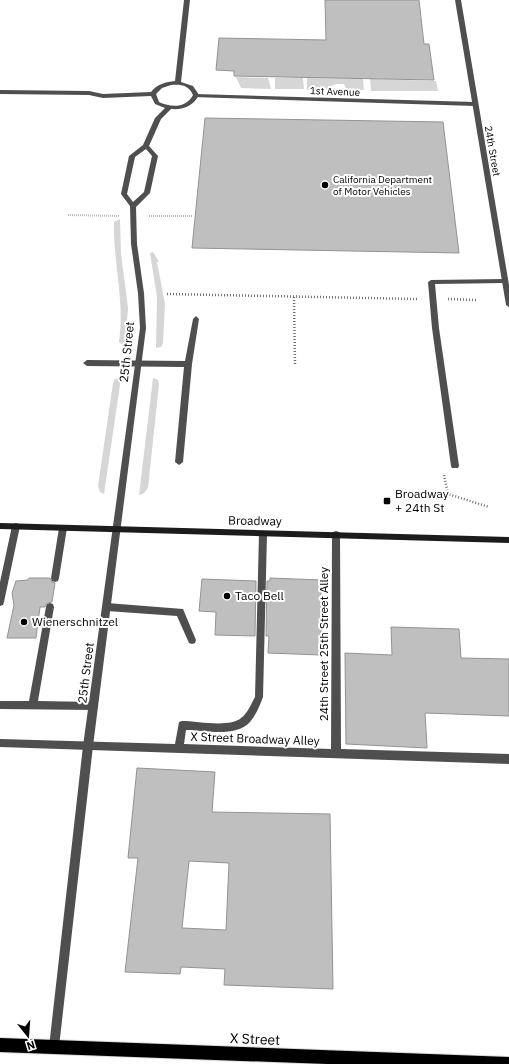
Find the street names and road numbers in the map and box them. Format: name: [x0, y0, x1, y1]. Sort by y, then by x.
street label: 1st Avenue: [310, 84, 361, 99]
street label: 24th Street: [482, 125, 503, 178]
street label: 25th Street: [116, 321, 137, 383]
street label: Broadway: [228, 513, 282, 528]
street label: 24th Street 25th Street Alley: [316, 567, 331, 721]
street label: 25th Street: [74, 642, 97, 704]
street label: X Street Broadway Alley: [190, 729, 320, 748]
street label: X Street: [230, 1029, 281, 1049]

